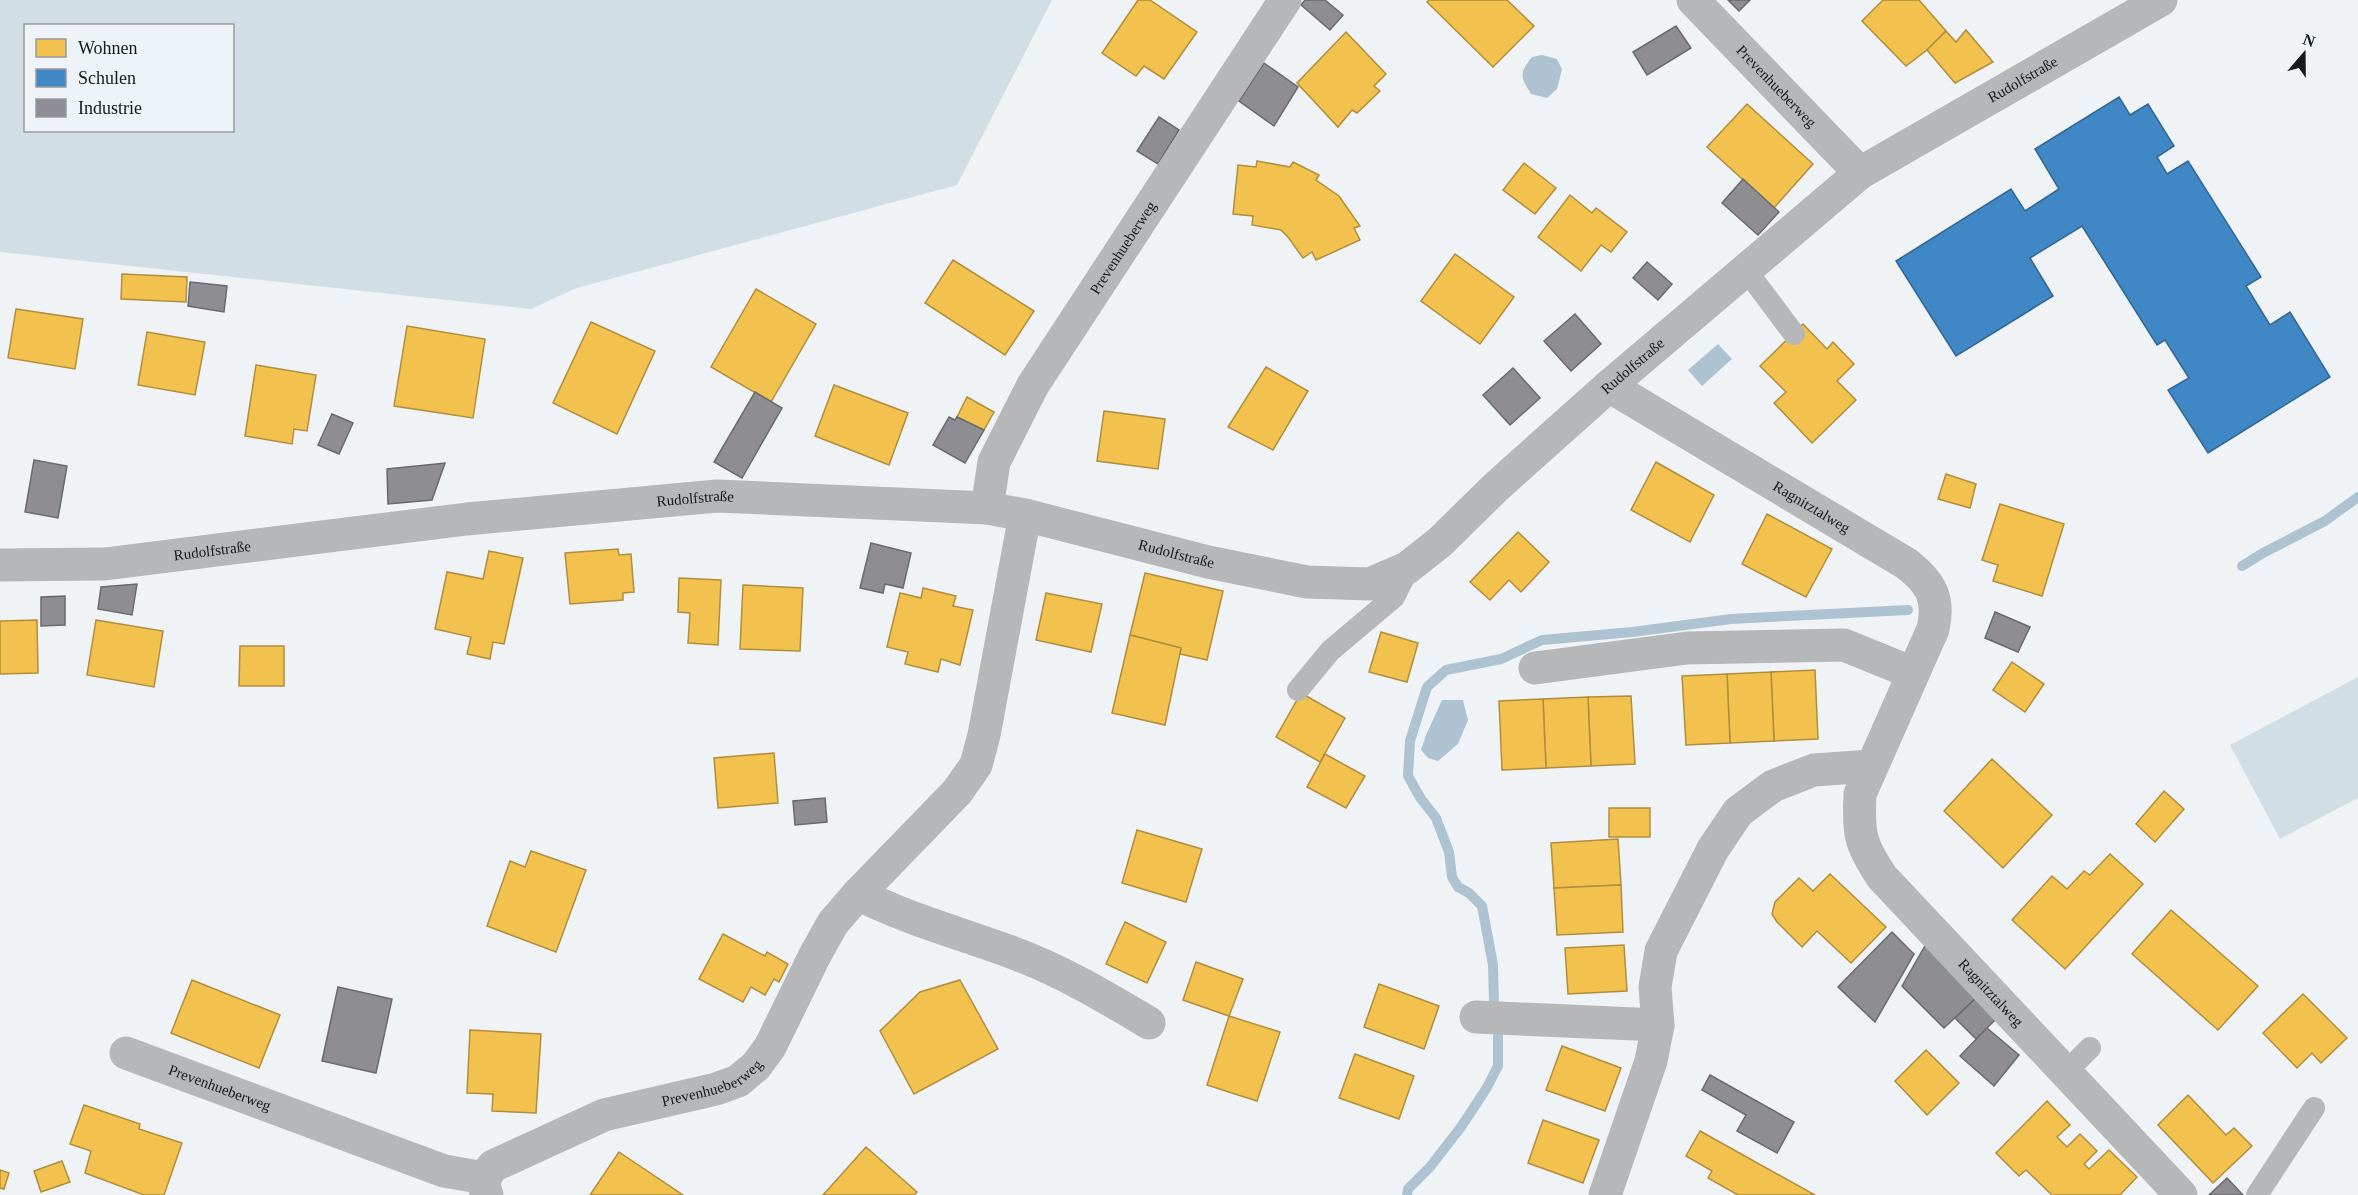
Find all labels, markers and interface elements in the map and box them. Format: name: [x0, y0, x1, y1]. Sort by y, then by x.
legend: [24, 24, 234, 132]
north arrow: [2274, 24, 2334, 84]
text: N: [2301, 30, 2318, 50]
text: Wohnen: [78, 38, 138, 58]
street label: Prevenhueberweg: [1733, 42, 1820, 131]
street label: Rudolfstraße: [1985, 53, 2061, 106]
text: Schulen: [78, 68, 136, 88]
text: Industrie: [78, 98, 142, 118]
street label: Prevenhueberweg: [1087, 198, 1159, 297]
street label: Rudolfstraße: [1598, 335, 1668, 397]
street label: Ragnitztalweg: [1770, 478, 1853, 536]
street label: Rudolfstraße: [656, 488, 735, 510]
street label: Rudolfstraße: [1137, 536, 1216, 571]
street label: Rudolfstraße: [173, 538, 252, 563]
street label: Ragnitztalweg: [1955, 956, 2027, 1030]
street label: Prevenhueberweg: [660, 1057, 766, 1109]
street label: Prevenhueberweg: [167, 1062, 273, 1114]

